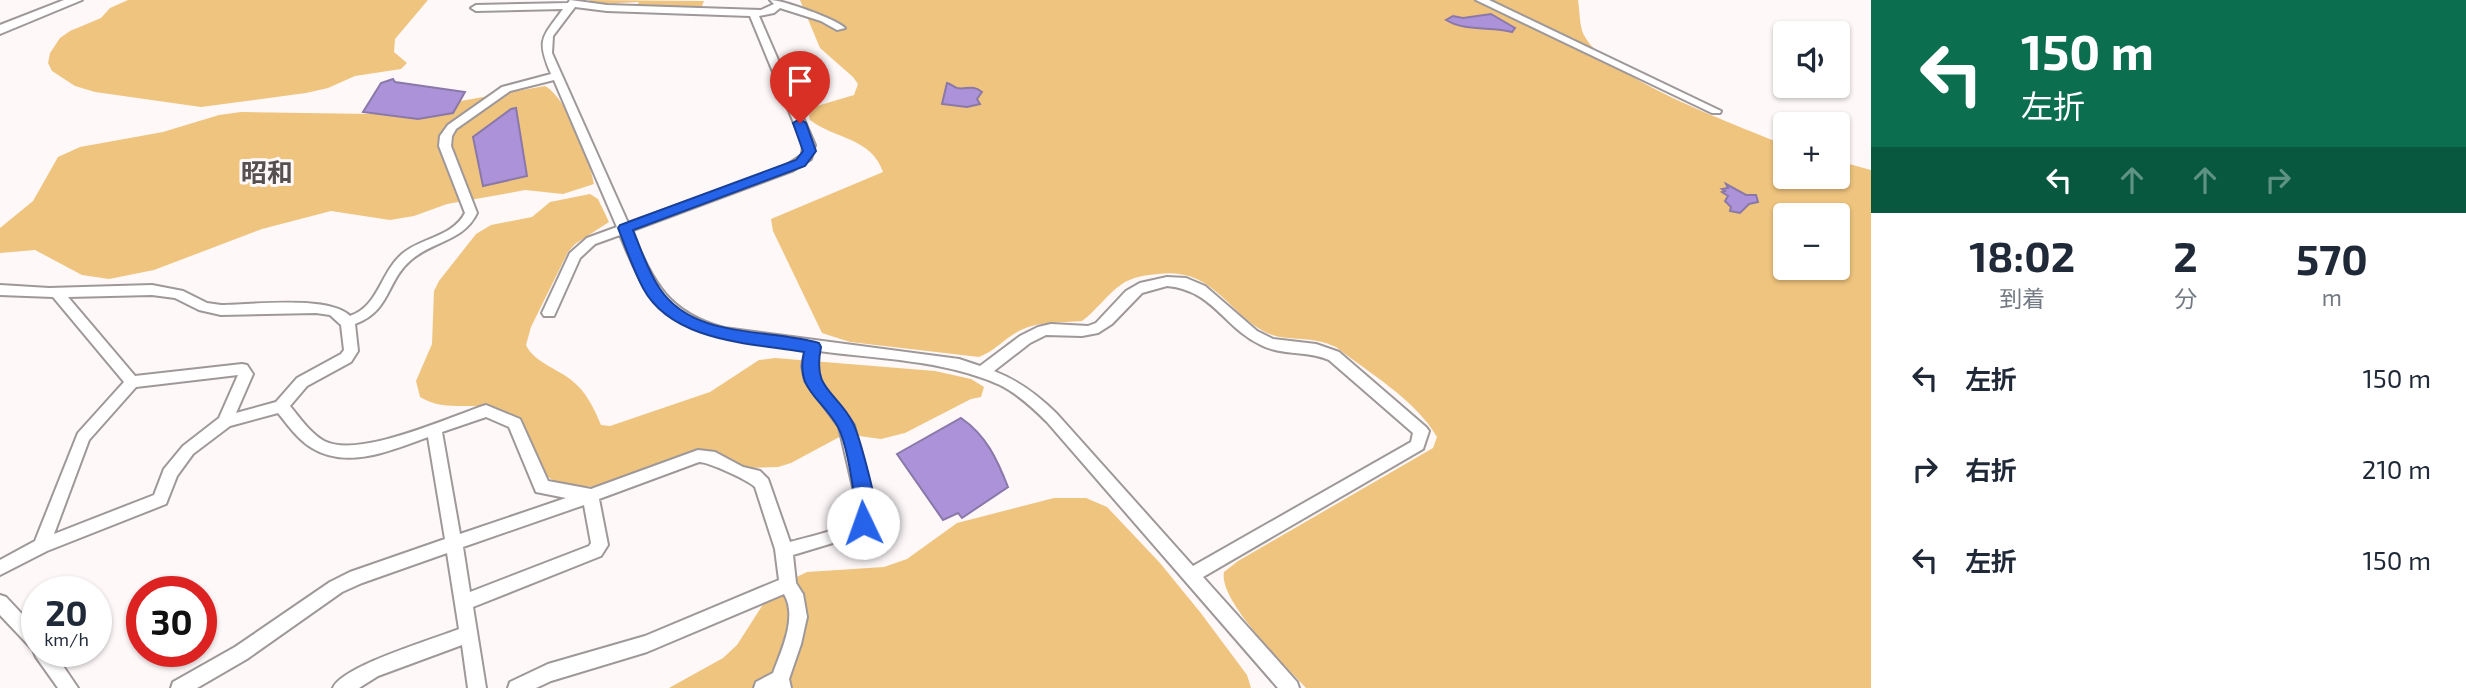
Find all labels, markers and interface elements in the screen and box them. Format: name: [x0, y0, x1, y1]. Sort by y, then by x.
map controls: [1773, 21, 1850, 280]
button: sound: [1773, 21, 1850, 98]
text: 150 m: [2021, 21, 2154, 80]
icon: left: [1906, 28, 1997, 119]
pin: [770, 51, 830, 123]
icon: arrive: [781, 62, 819, 100]
text: 左折: [2021, 86, 2085, 124]
button: +: [1773, 112, 1850, 189]
district label: 昭和: [241, 156, 293, 187]
icon: left: [2040, 161, 2078, 199]
icon: ahead: [2113, 161, 2151, 199]
icon: ahead: [2186, 161, 2224, 199]
icon: right: [2259, 161, 2297, 199]
button: −: [1773, 203, 1850, 280]
text: 18:02: [1969, 230, 2075, 280]
text: 2: [2173, 230, 2198, 280]
text: 570: [2296, 233, 2368, 283]
text: m: [2322, 283, 2342, 311]
text: 到着: [1999, 284, 2045, 312]
text: 分: [2174, 284, 2197, 312]
icon: left: [1906, 359, 1944, 397]
text: 150 m: [2362, 362, 2431, 393]
text: 左折: [1965, 363, 2017, 394]
icon: right: [1906, 450, 1944, 488]
text: 210 m: [2362, 453, 2431, 484]
text: 右折: [1965, 454, 2017, 485]
position arrow: [826, 486, 900, 560]
icon: left: [1906, 541, 1944, 579]
text: 150 m: [2362, 544, 2431, 575]
text: 左折: [1965, 545, 2017, 576]
speed limit sign: 30: [126, 576, 217, 667]
text: 20: [45, 591, 88, 633]
text: km/h: [44, 628, 89, 650]

